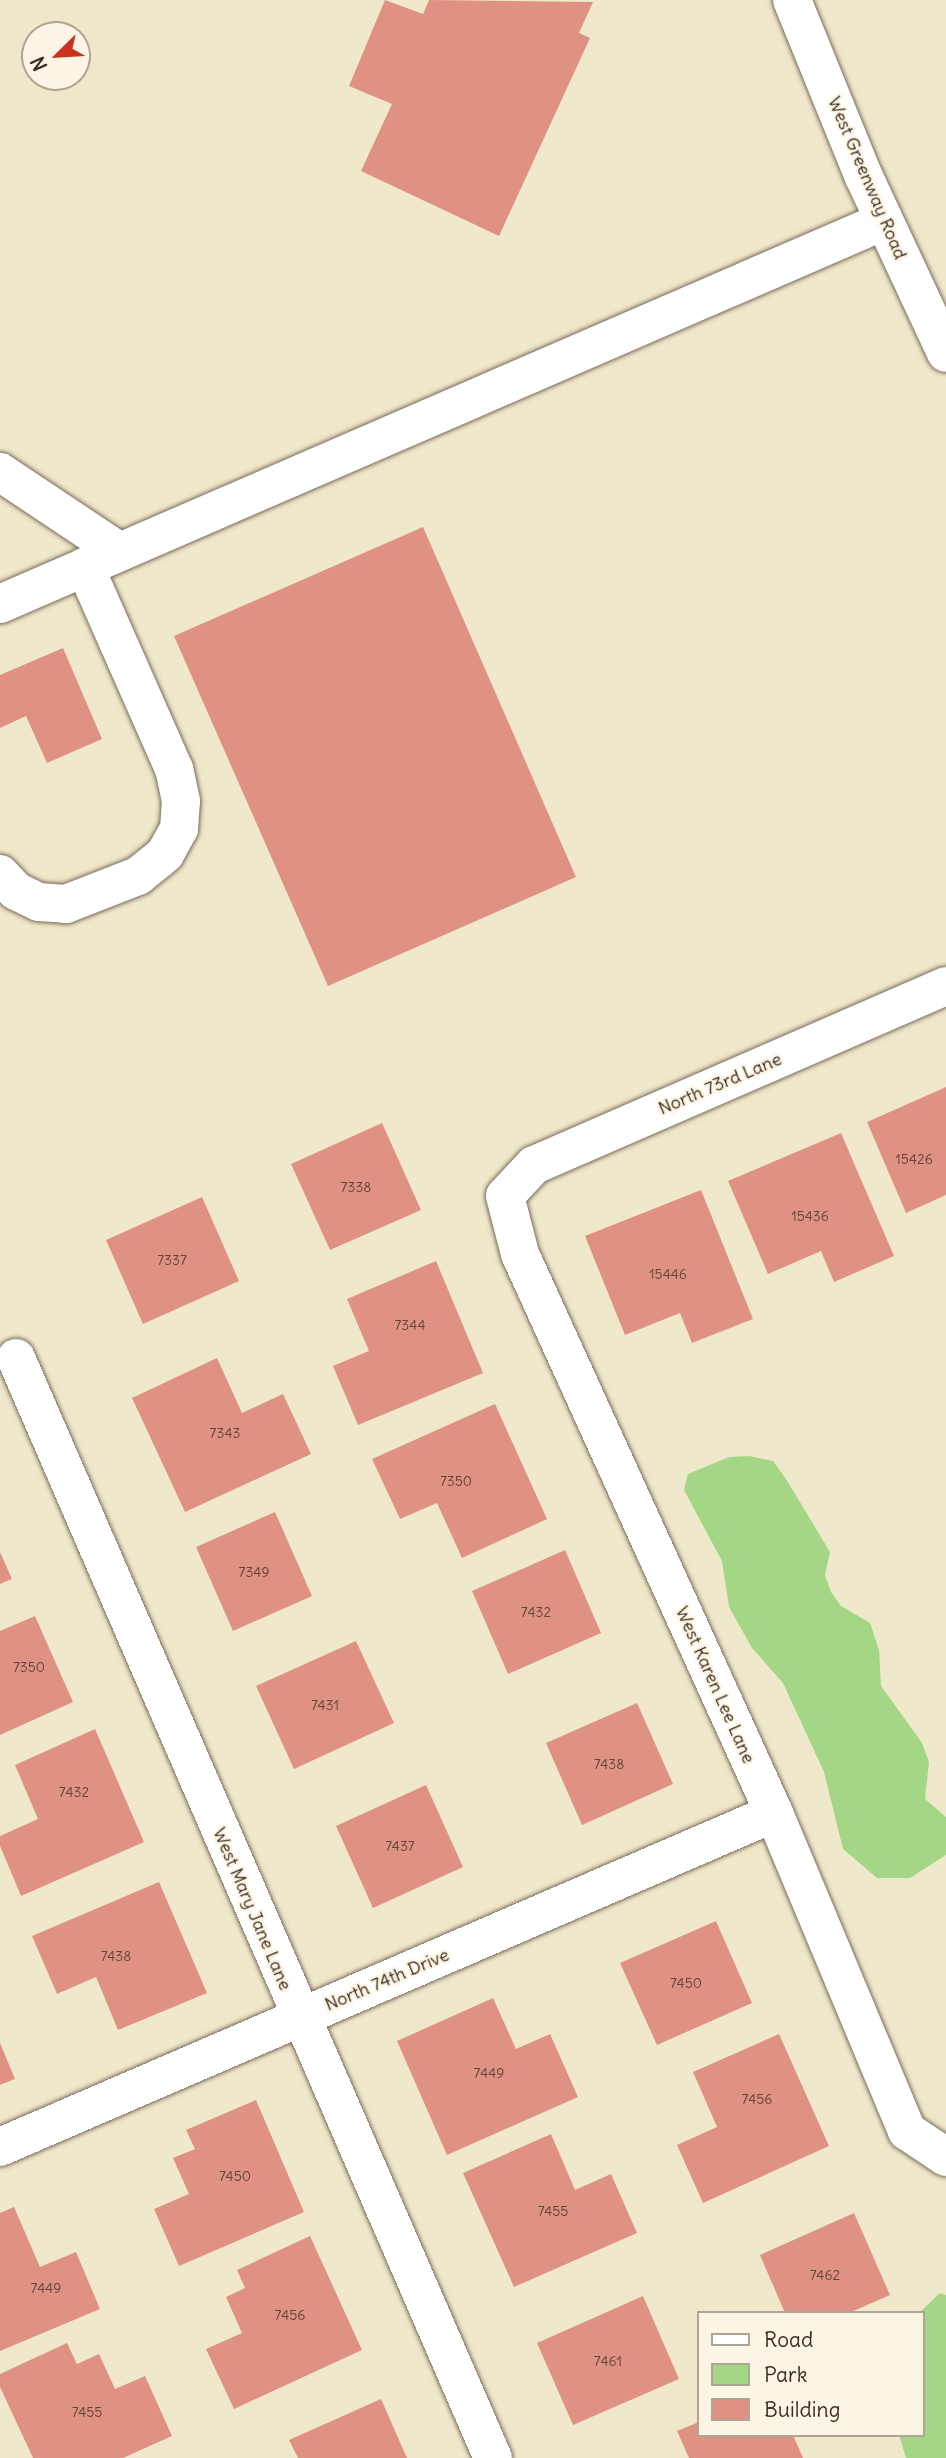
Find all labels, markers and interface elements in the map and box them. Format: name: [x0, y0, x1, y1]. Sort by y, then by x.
north arrow: [21, 21, 91, 91]
text: N: [25, 53, 52, 75]
street label: West Greenway Road: [823, 93, 911, 263]
street label: North 73rd Lane: [655, 1048, 785, 1120]
house number: 15426: [895, 1151, 933, 1167]
house number: 7338: [341, 1179, 371, 1195]
house number: 15436: [791, 1208, 829, 1224]
house number: 7337: [157, 1252, 187, 1268]
house number: 15446: [649, 1266, 687, 1282]
house number: 7344: [395, 1317, 425, 1333]
house number: 7343: [210, 1425, 240, 1441]
house number: 7350: [440, 1473, 472, 1489]
house number: 7349: [239, 1564, 269, 1580]
street label: West Karen Lee Lane: [671, 1603, 759, 1767]
house number: 7432: [521, 1604, 551, 1620]
house number: 7350: [13, 1659, 45, 1675]
house number: 7431: [311, 1697, 339, 1713]
house number: 7438: [594, 1756, 624, 1772]
house number: 7432: [59, 1784, 89, 1800]
street label: West Mary Jane Lane: [208, 1825, 296, 1993]
house number: 7437: [385, 1838, 415, 1854]
street label: North 74th Drive: [322, 1944, 452, 2016]
house number: 7438: [101, 1948, 131, 1964]
house number: 7450: [670, 1975, 702, 1991]
house number: 7449: [474, 2065, 504, 2081]
house number: 7456: [742, 2091, 772, 2107]
house number: 7450: [219, 2168, 251, 2184]
house number: 7455: [538, 2203, 568, 2219]
house number: 7462: [810, 2267, 840, 2283]
house number: 7449: [31, 2280, 61, 2296]
house number: 7456: [275, 2307, 305, 2323]
legend: [698, 2311, 925, 2437]
text: Road: [764, 2326, 813, 2353]
house number: 7461: [594, 2353, 622, 2369]
text: Park: [764, 2361, 807, 2388]
text: Building: [764, 2396, 840, 2423]
house number: 7455: [72, 2404, 102, 2420]

